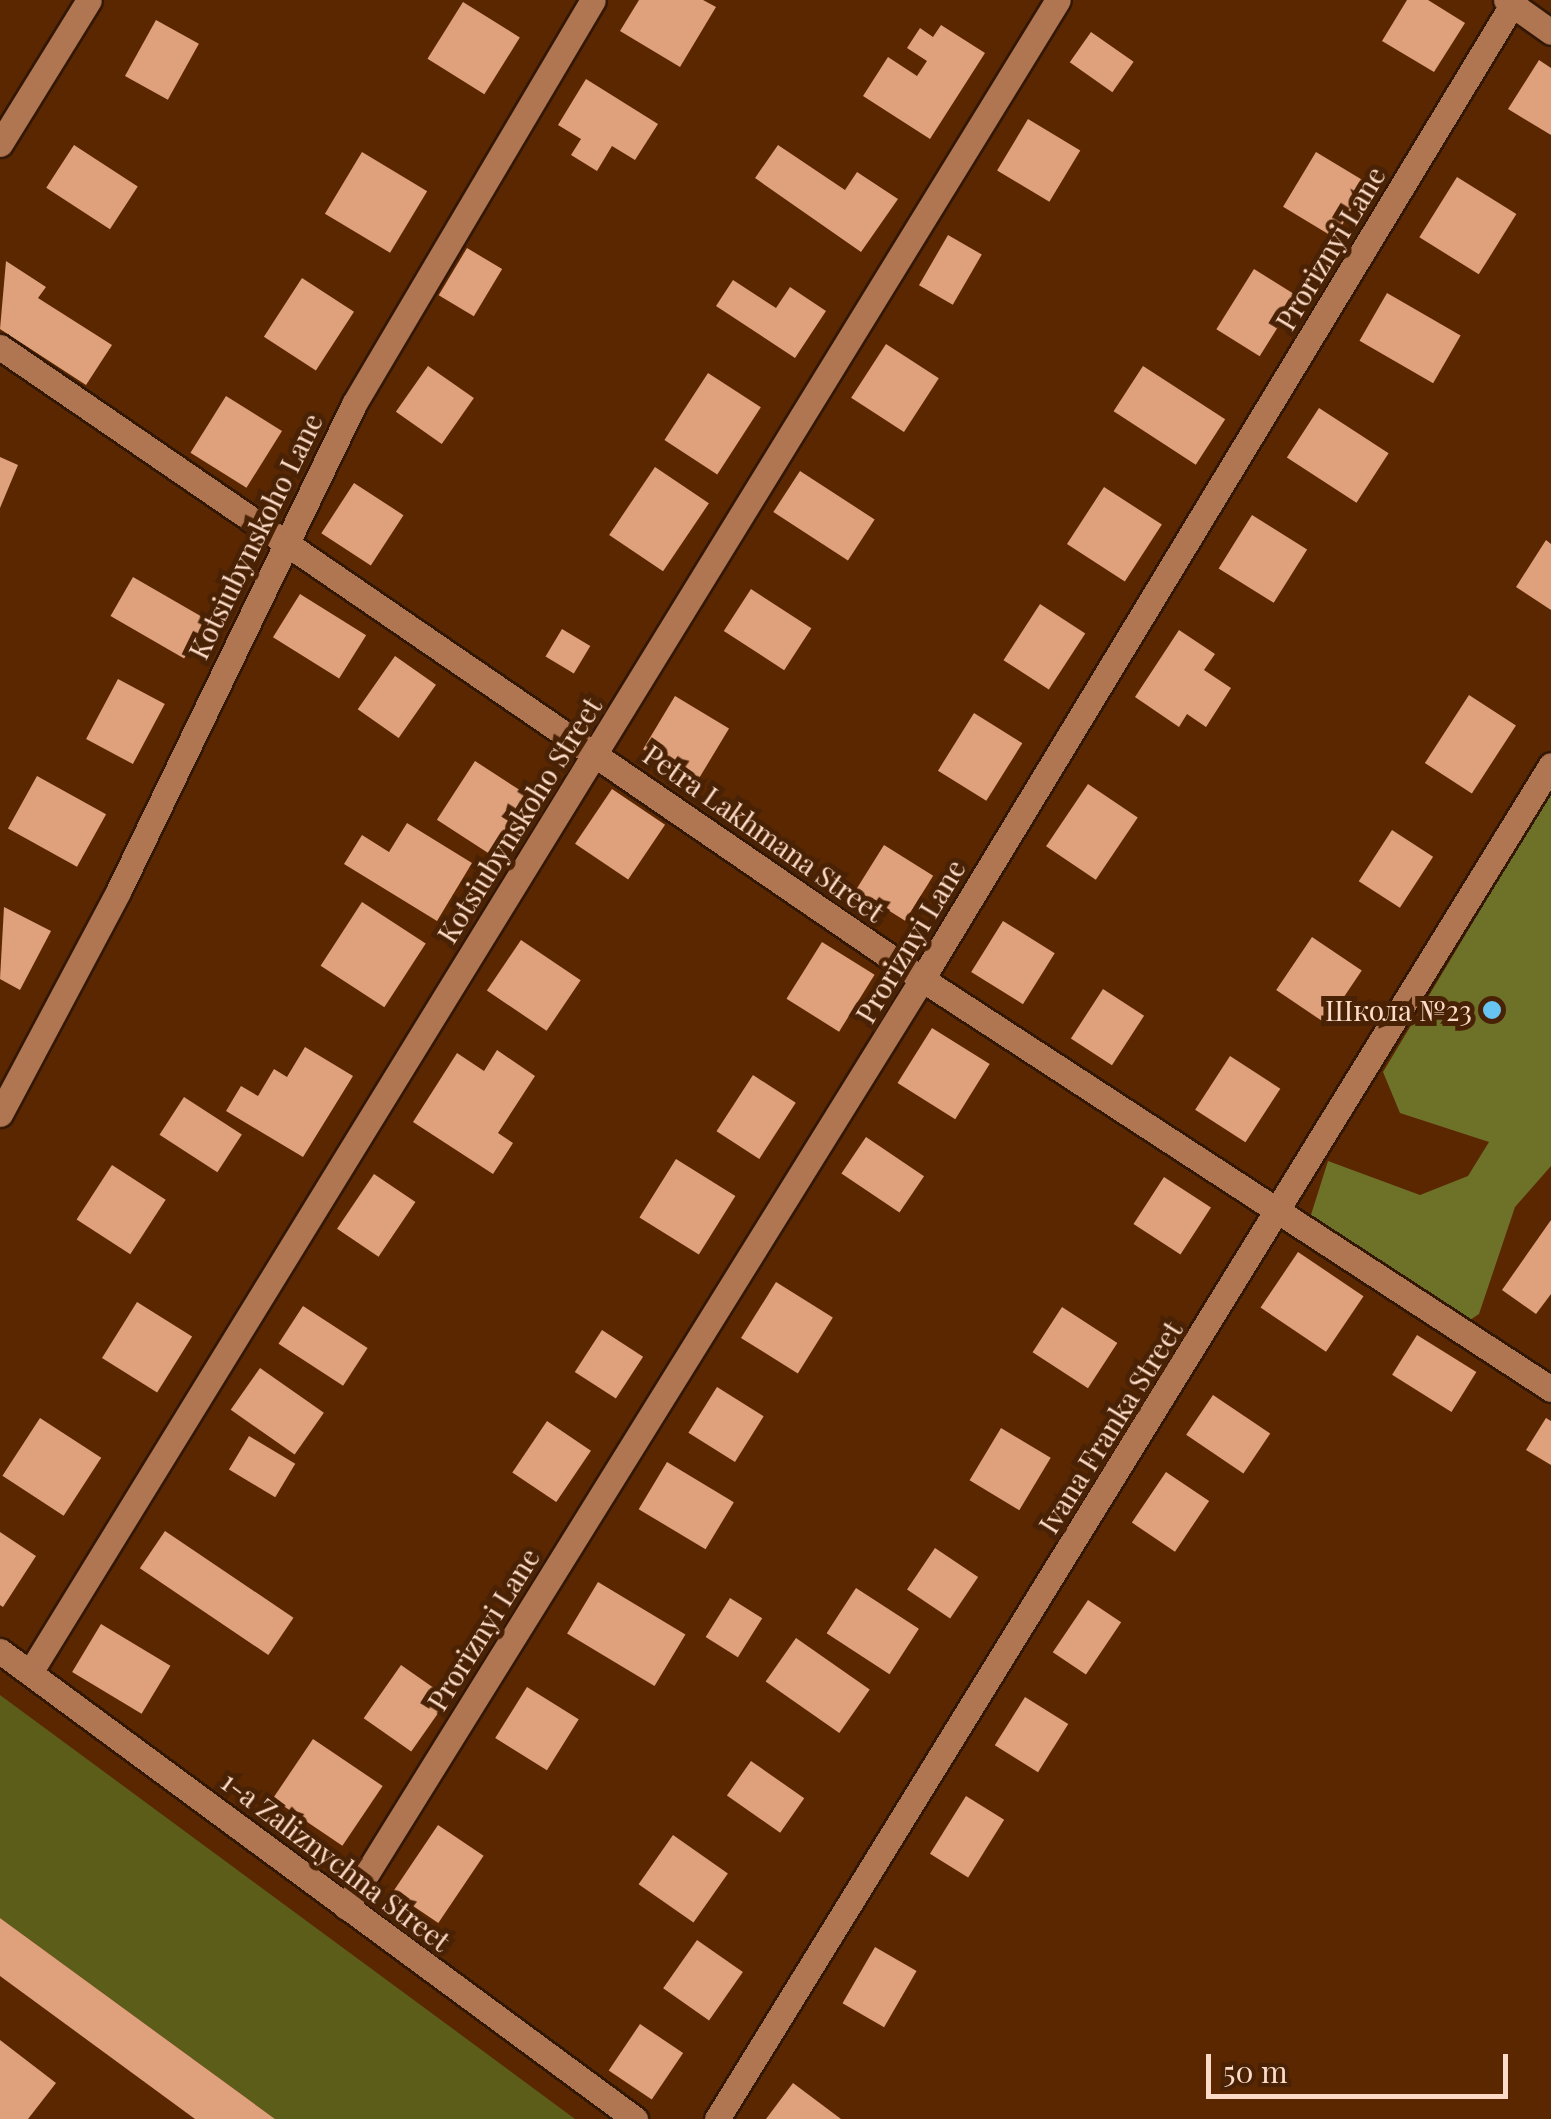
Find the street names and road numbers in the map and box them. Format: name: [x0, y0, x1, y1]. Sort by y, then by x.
street label: Proriznyi Lane: [1268, 160, 1392, 336]
street label: Kotsiubynskoho Lane: [181, 408, 329, 664]
street label: Kotsiubynskoho Street: [430, 691, 608, 949]
street label: Petra Lakhmana Street: [637, 737, 891, 929]
street label: Proriznyi Lane: [848, 853, 972, 1029]
street label: Ivana Franka Street: [1031, 1314, 1189, 1540]
street label: Proriznyi Lane: [420, 1542, 546, 1716]
street label: 1-a Zaliznychna Street: [215, 1764, 457, 1958]

